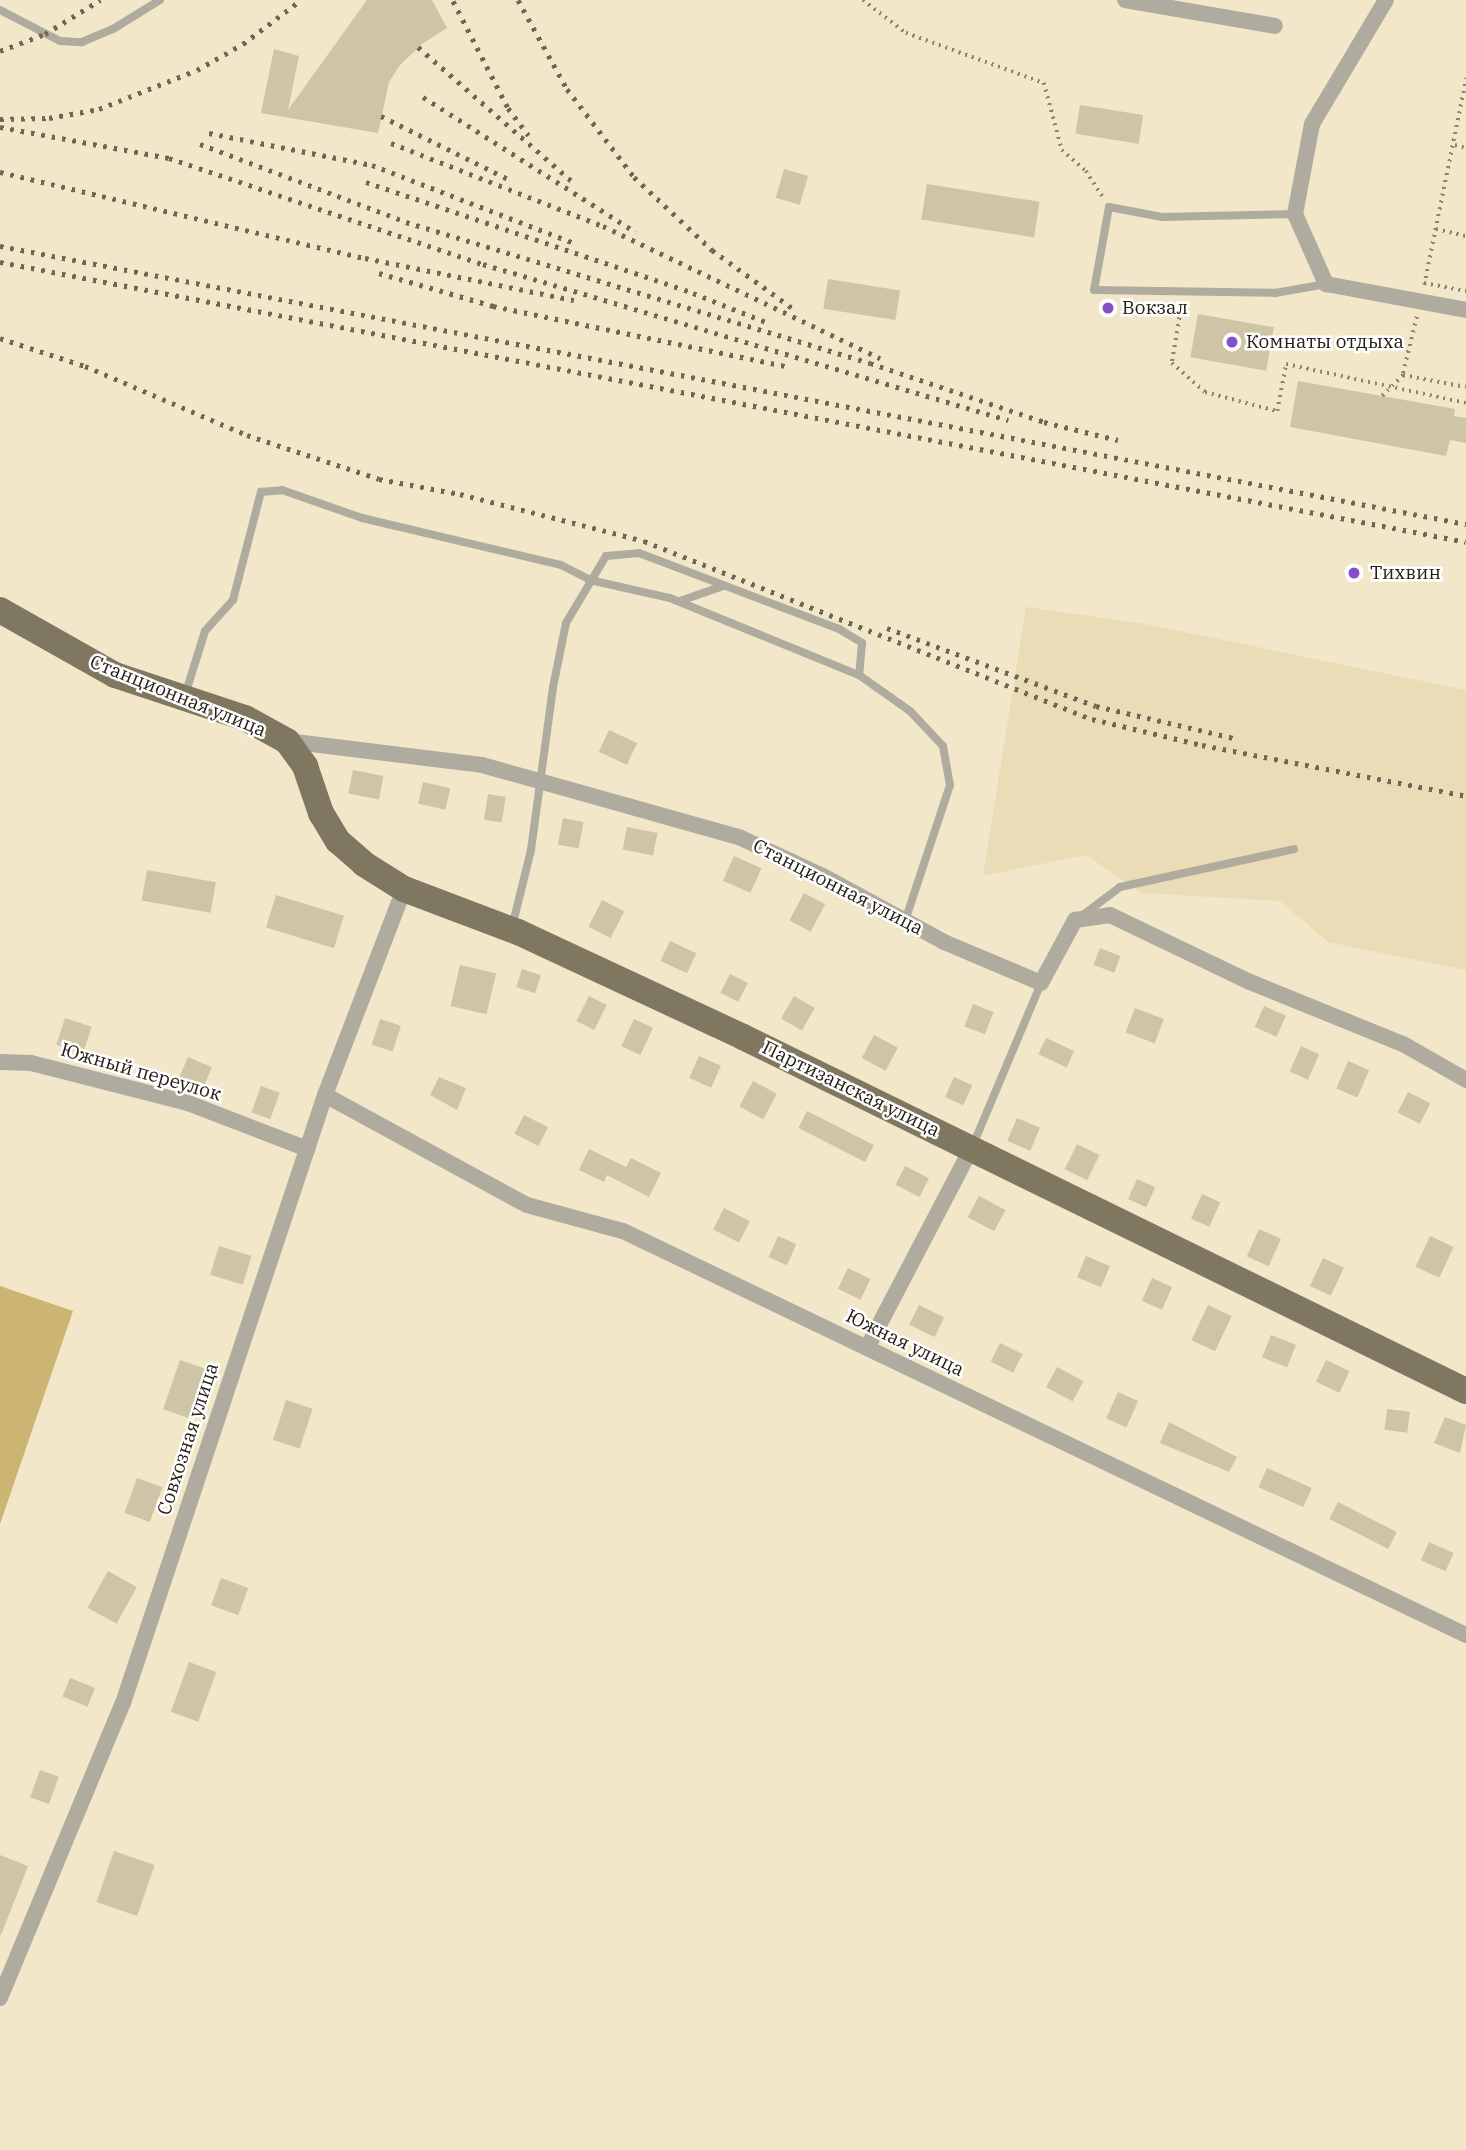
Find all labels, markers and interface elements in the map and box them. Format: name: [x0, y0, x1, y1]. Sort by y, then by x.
place label: Вокзал: [1122, 297, 1188, 319]
marker: Вокзал: [1100, 300, 1116, 316]
place label: Комнаты отдыха: [1246, 331, 1404, 353]
marker: Комнаты отдыха: [1224, 334, 1240, 350]
place label: Тихвин: [1370, 562, 1441, 584]
marker: Тихвин: [1344, 563, 1364, 583]
street label: Станционная улица: [87, 650, 269, 742]
street label: Станционная улица: [749, 834, 927, 940]
street label: Партизанская улица: [758, 1036, 944, 1142]
street label: Южный переулок: [58, 1038, 224, 1106]
street label: Южная улица: [842, 1305, 968, 1381]
street label: Совхозная улица: [153, 1360, 223, 1518]

